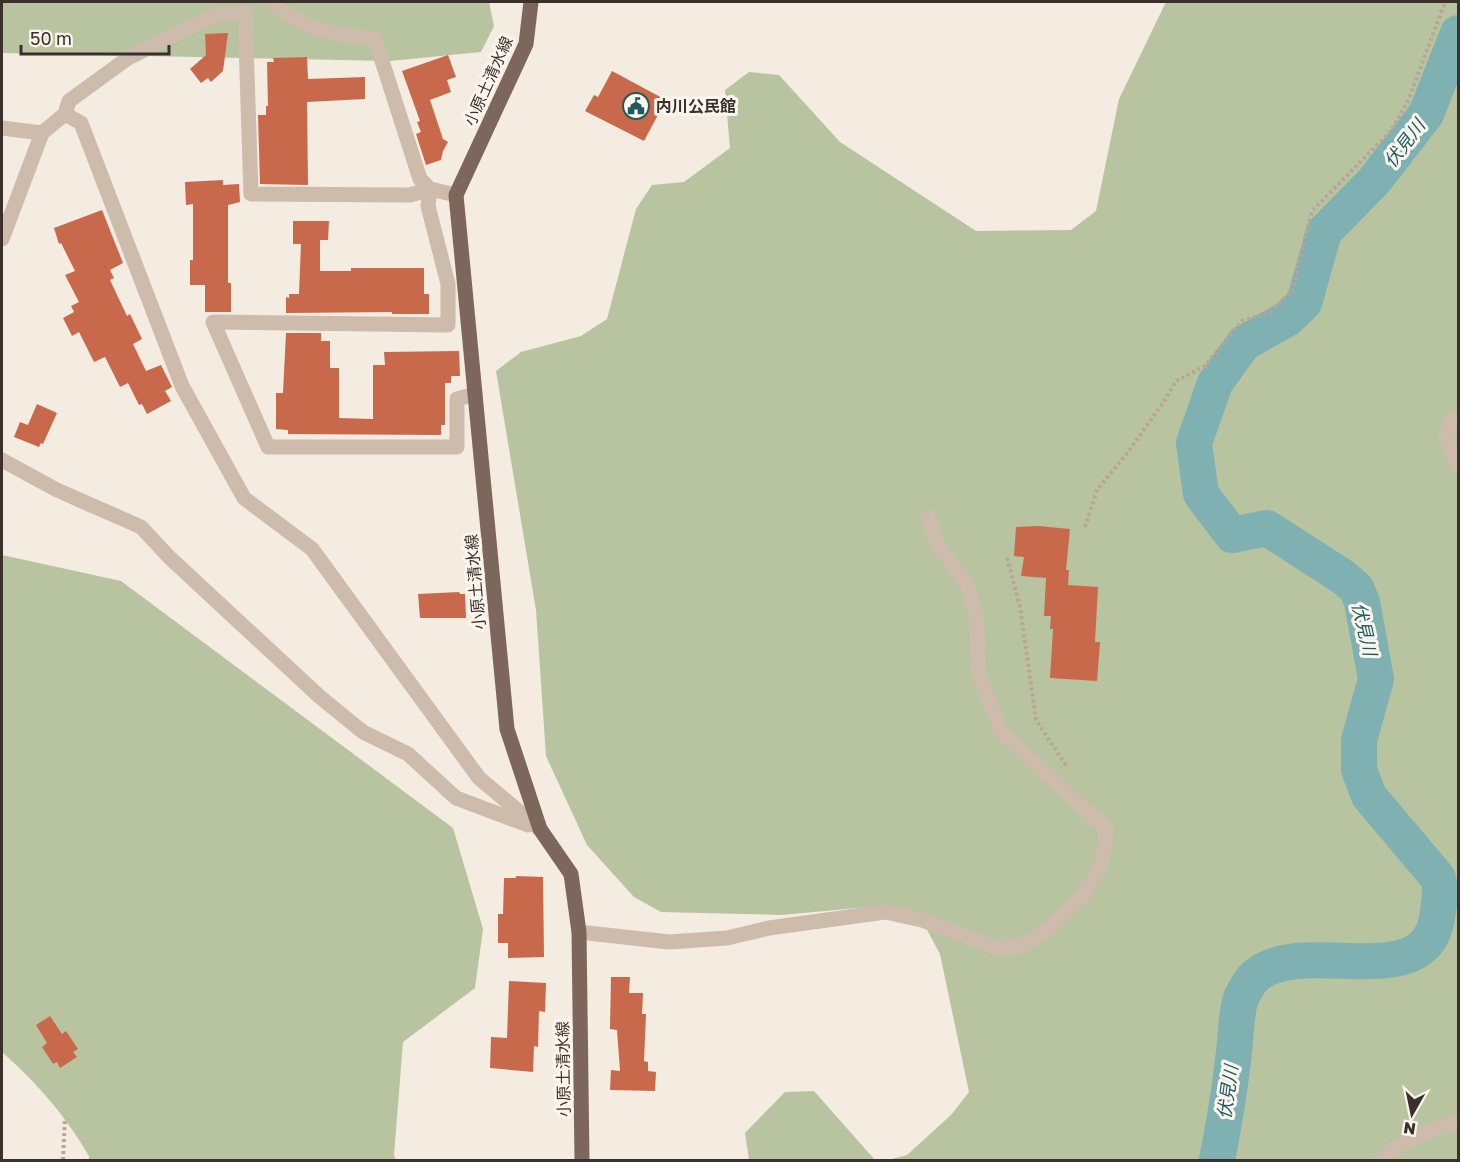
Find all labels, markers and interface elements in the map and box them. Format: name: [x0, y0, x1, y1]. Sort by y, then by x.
scale bar: [21, 18, 170, 56]
text: 50 m: [30, 27, 72, 49]
street label: 小原土清水線: [459, 33, 517, 129]
public building icon: 内川公民館: [621, 91, 651, 121]
place label: 内川公民館: [656, 96, 736, 116]
water label: 伏見川: [1379, 113, 1430, 171]
street label: 小原土清水線: [461, 533, 489, 631]
water label: 伏見川: [1348, 600, 1382, 660]
street label: 小原土清水線: [552, 1021, 574, 1117]
water label: 伏見川: [1212, 1062, 1242, 1120]
north arrow: [1382, 1084, 1442, 1144]
text: N: [1402, 1118, 1417, 1140]

